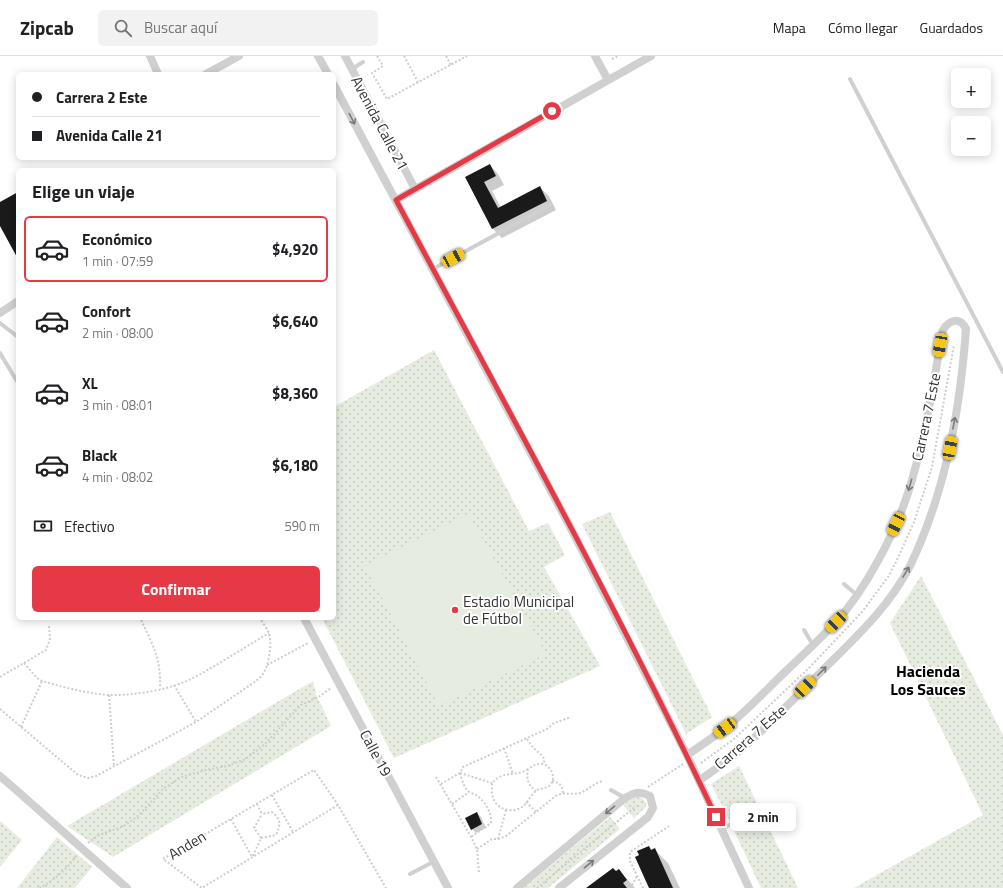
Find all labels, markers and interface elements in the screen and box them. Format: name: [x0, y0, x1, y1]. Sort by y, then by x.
search box: [98, 10, 378, 46]
text: Zipcab: [20, 13, 74, 42]
text: Buscar aquí: [144, 16, 217, 39]
icon: search: [112, 17, 134, 39]
text: Mapa: [773, 17, 806, 38]
text: Cómo llegar: [828, 17, 898, 38]
text: Guardados: [920, 17, 983, 38]
map controls: [951, 68, 991, 156]
button: +: [951, 68, 991, 108]
street label: Avenida Calle 21: [346, 72, 414, 174]
text: Carrera 2 Este: [56, 86, 147, 109]
route start: [543, 102, 561, 120]
one-way arrow: [349, 113, 357, 125]
button: −: [951, 116, 991, 156]
text: Avenida Calle 21: [56, 124, 163, 147]
text: Elige un viaje: [32, 178, 135, 205]
text: Económico: [82, 228, 152, 251]
icon: car: [34, 231, 70, 267]
text: $4,920: [272, 238, 318, 261]
car: [440, 247, 466, 269]
text: 1 min · 07:59: [82, 251, 153, 271]
text: Confort: [82, 300, 131, 323]
icon: car: [34, 303, 70, 339]
text: $6,640: [272, 310, 318, 333]
text: 2 min · 08:00: [82, 323, 153, 343]
car: [932, 332, 948, 358]
street label: Carrera 7 Este: [905, 371, 947, 463]
text: XL: [82, 372, 98, 395]
icon: car: [34, 375, 70, 411]
text: $8,360: [272, 382, 318, 405]
text: 3 min · 08:01: [82, 395, 153, 415]
one-way arrow: [951, 417, 959, 430]
car: [942, 435, 958, 461]
text: Black: [82, 444, 117, 467]
icon: car: [34, 447, 70, 483]
text: $6,180: [272, 454, 318, 477]
text: 4 min · 08:02: [82, 467, 153, 487]
one-way arrow: [906, 478, 913, 491]
car: [885, 511, 907, 537]
icon: cash: [32, 515, 54, 537]
text: Efectivo: [64, 515, 115, 538]
text: 590 m: [284, 516, 320, 536]
button: Confirmar: [32, 566, 320, 612]
one-way arrow: [902, 566, 910, 578]
place label: Estadio Municipal de Fútbol: [463, 590, 574, 630]
marker: Estadio Municipal de Fútbol: [450, 605, 460, 615]
car: [823, 609, 849, 635]
district label: Hacienda Los Sauces: [890, 659, 966, 701]
one-way arrow: [817, 666, 827, 676]
car: [792, 674, 818, 700]
street label: Carrera 7 Este: [709, 699, 791, 775]
car: [712, 716, 738, 740]
street label: Calle 19: [354, 725, 398, 781]
callout: 2 min: [730, 803, 796, 831]
one-way arrow: [605, 805, 616, 814]
text: 2 min: [747, 807, 779, 827]
route end: [707, 808, 725, 826]
street label: Anden: [164, 825, 210, 865]
one-way arrow: [583, 859, 594, 868]

